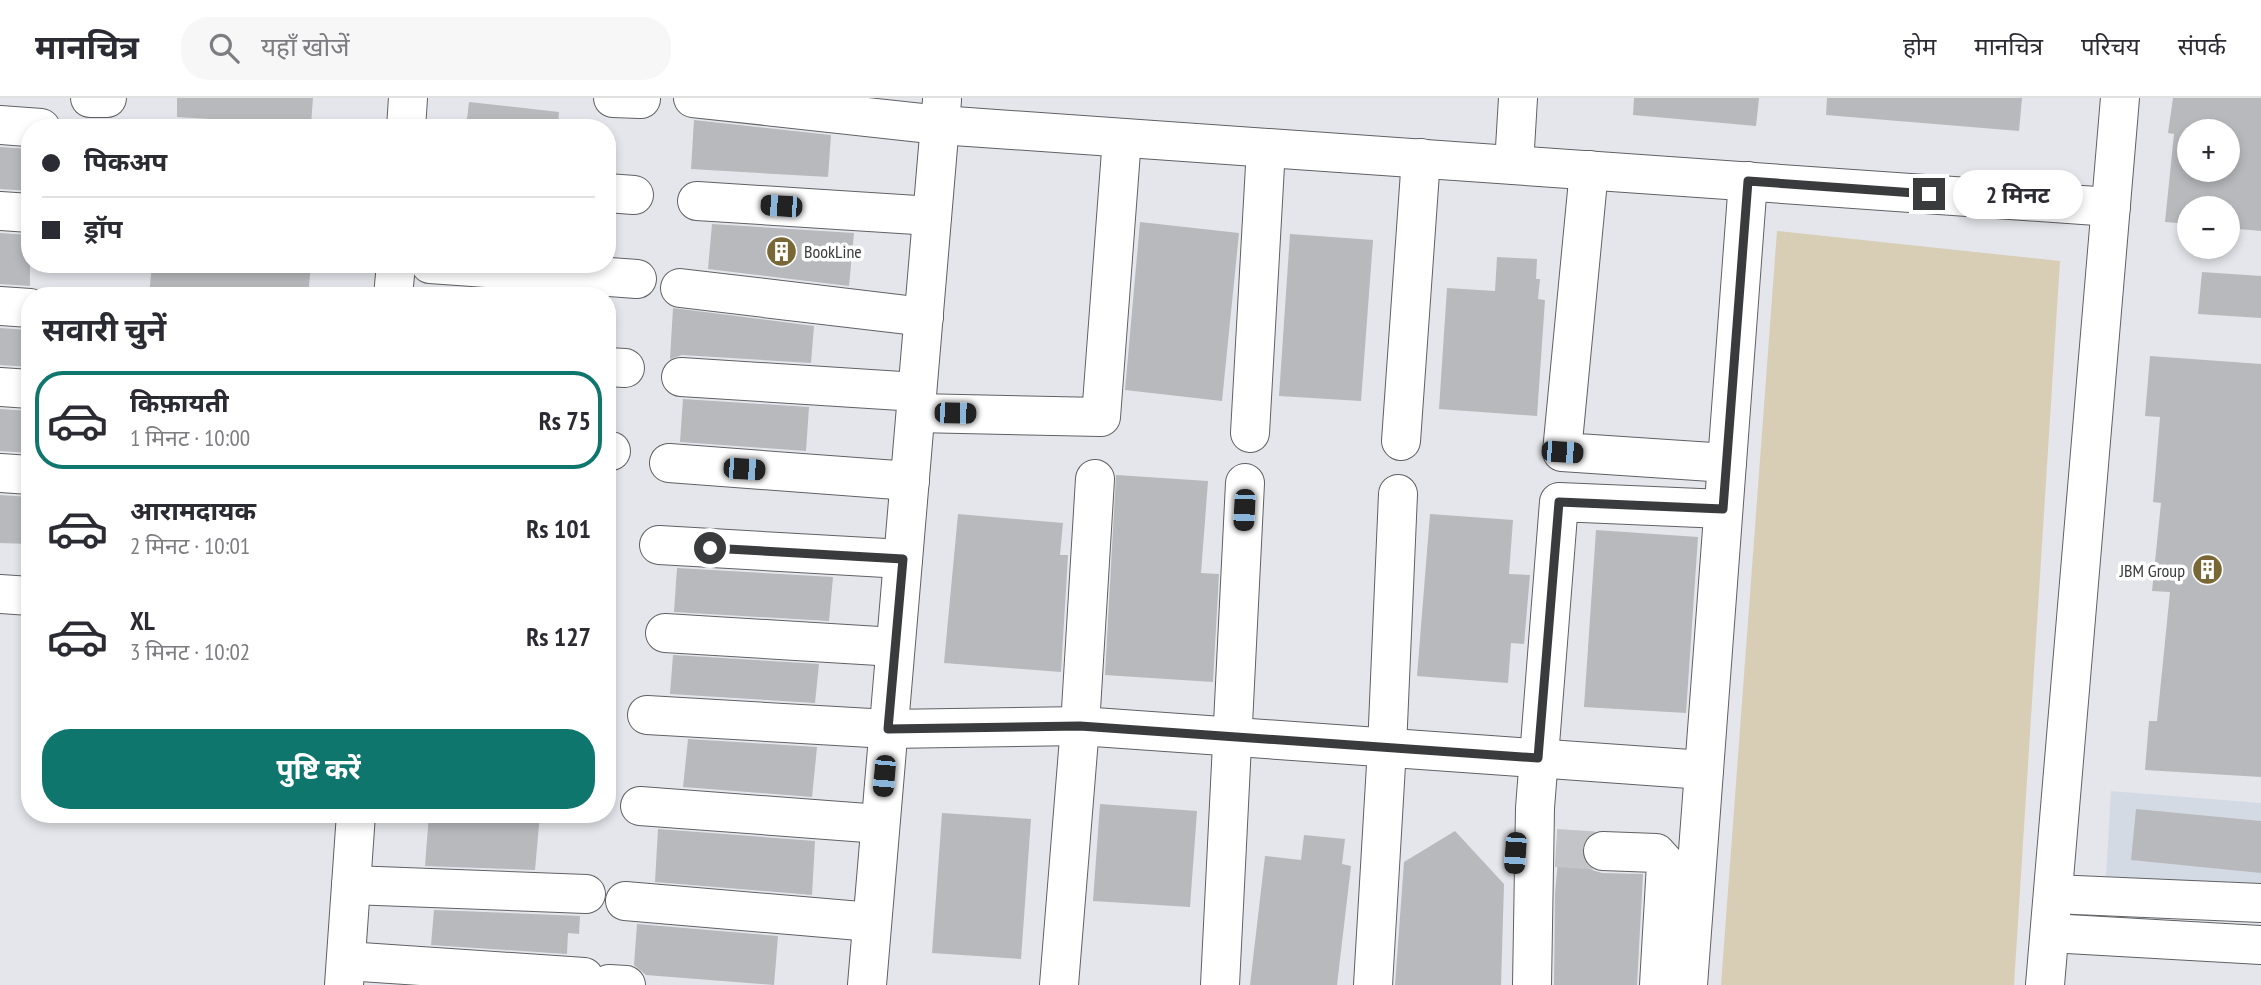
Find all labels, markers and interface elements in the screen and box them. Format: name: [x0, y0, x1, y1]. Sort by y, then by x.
search box: [181, 17, 671, 80]
text: मानचित्र: [35, 25, 139, 68]
icon: search: [205, 29, 243, 67]
text: यहाँ खोजें: [261, 30, 349, 63]
text: होम: [1903, 31, 1936, 62]
text: मानचित्र: [1974, 31, 2043, 62]
text: परिचय: [2081, 31, 2140, 62]
text: संपर्क: [2178, 31, 2226, 62]
map controls: [2177, 119, 2240, 259]
button: +: [2177, 119, 2240, 182]
text: पिकअप: [84, 145, 167, 178]
callout: 2 मिनट: [1954, 170, 2083, 218]
route end: [1913, 178, 1945, 210]
text: 2 मिनट: [1986, 180, 2050, 209]
car: [760, 194, 803, 218]
button: −: [2177, 196, 2240, 259]
text: ड्रॉप: [84, 212, 122, 245]
building icon: BookLine: [764, 234, 798, 268]
place label: BookLine: [804, 240, 862, 263]
text: सवारी चुनें: [42, 308, 166, 350]
text: किफ़ायती: [130, 386, 229, 419]
icon: car: [46, 389, 109, 452]
car: [934, 402, 977, 424]
text: Rs 75: [539, 404, 591, 437]
text: 1 मिनट · 10:00: [130, 423, 250, 452]
car: [1541, 440, 1584, 464]
car: [723, 457, 766, 481]
car: [1233, 488, 1256, 532]
text: आरामदायक: [130, 494, 256, 527]
icon: car: [46, 497, 109, 560]
text: Rs 101: [526, 512, 591, 545]
text: 2 मिनट · 10:01: [130, 531, 250, 560]
route start: [694, 532, 726, 564]
building icon: JBM Group: [2191, 553, 2225, 587]
place label: JBM Group: [2119, 559, 2185, 582]
text: XL: [130, 604, 155, 637]
icon: car: [46, 605, 109, 668]
text: Rs 127: [526, 620, 591, 653]
text: 3 मिनट · 10:02: [130, 637, 250, 666]
button: पुष्टि करें: [42, 729, 595, 809]
car: [872, 754, 897, 798]
car: [1504, 831, 1527, 875]

